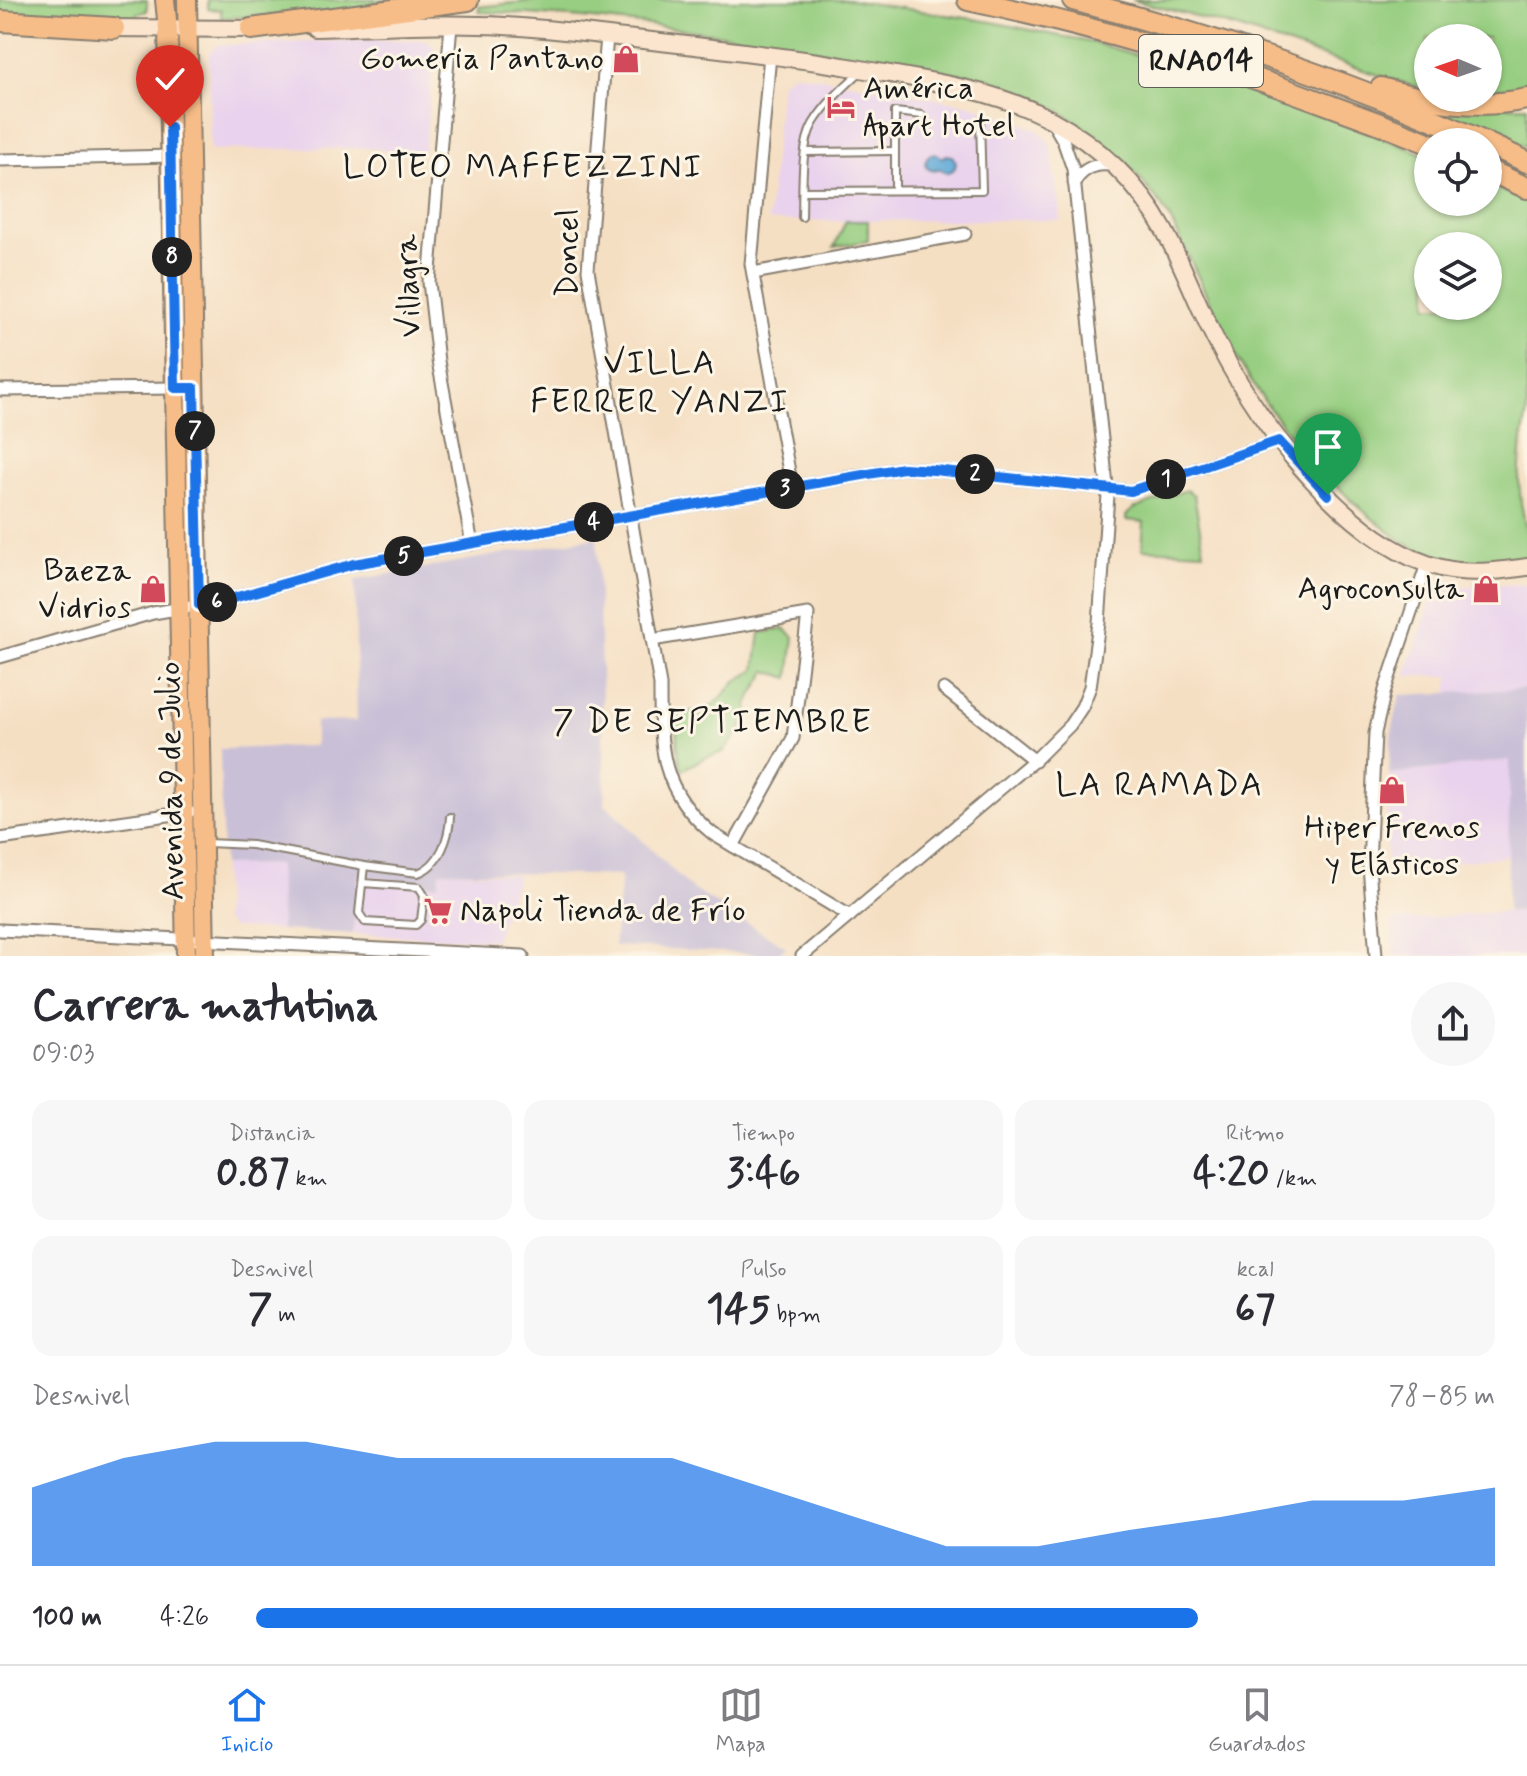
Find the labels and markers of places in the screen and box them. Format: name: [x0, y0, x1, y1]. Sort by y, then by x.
place label: Gomeria Pantano: [360, 38, 604, 80]
shop icon: Gomeria Pantano: [611, 44, 641, 74]
pin: [136, 45, 204, 127]
place label: América Apart Hotel: [863, 68, 1014, 150]
hotel icon: América Apart Hotel: [826, 92, 856, 122]
pin: 8: [152, 237, 192, 277]
pin: 7: [175, 411, 215, 451]
pin: [1294, 413, 1362, 495]
pin: 2: [955, 454, 995, 494]
pin: 1: [1146, 459, 1186, 499]
pin: 3: [765, 469, 805, 509]
pin: 4: [574, 502, 614, 542]
pin: 5: [384, 536, 424, 576]
place label: Baeza Vidrios: [38, 550, 132, 629]
place label: Agroconsulta: [1298, 568, 1465, 610]
shop icon: Baeza Vidrios: [138, 574, 168, 604]
shop icon: Agroconsulta: [1471, 574, 1501, 604]
pin: 6: [197, 582, 237, 622]
shop icon: Hiper Frenos y Elásticos: [1377, 775, 1407, 805]
place label: Hiper Frenos y Elásticos: [1304, 807, 1480, 886]
place label: Napoli Tienda de Frío: [460, 890, 746, 932]
supermarket icon: Napoli Tienda de Frío: [423, 896, 453, 926]

